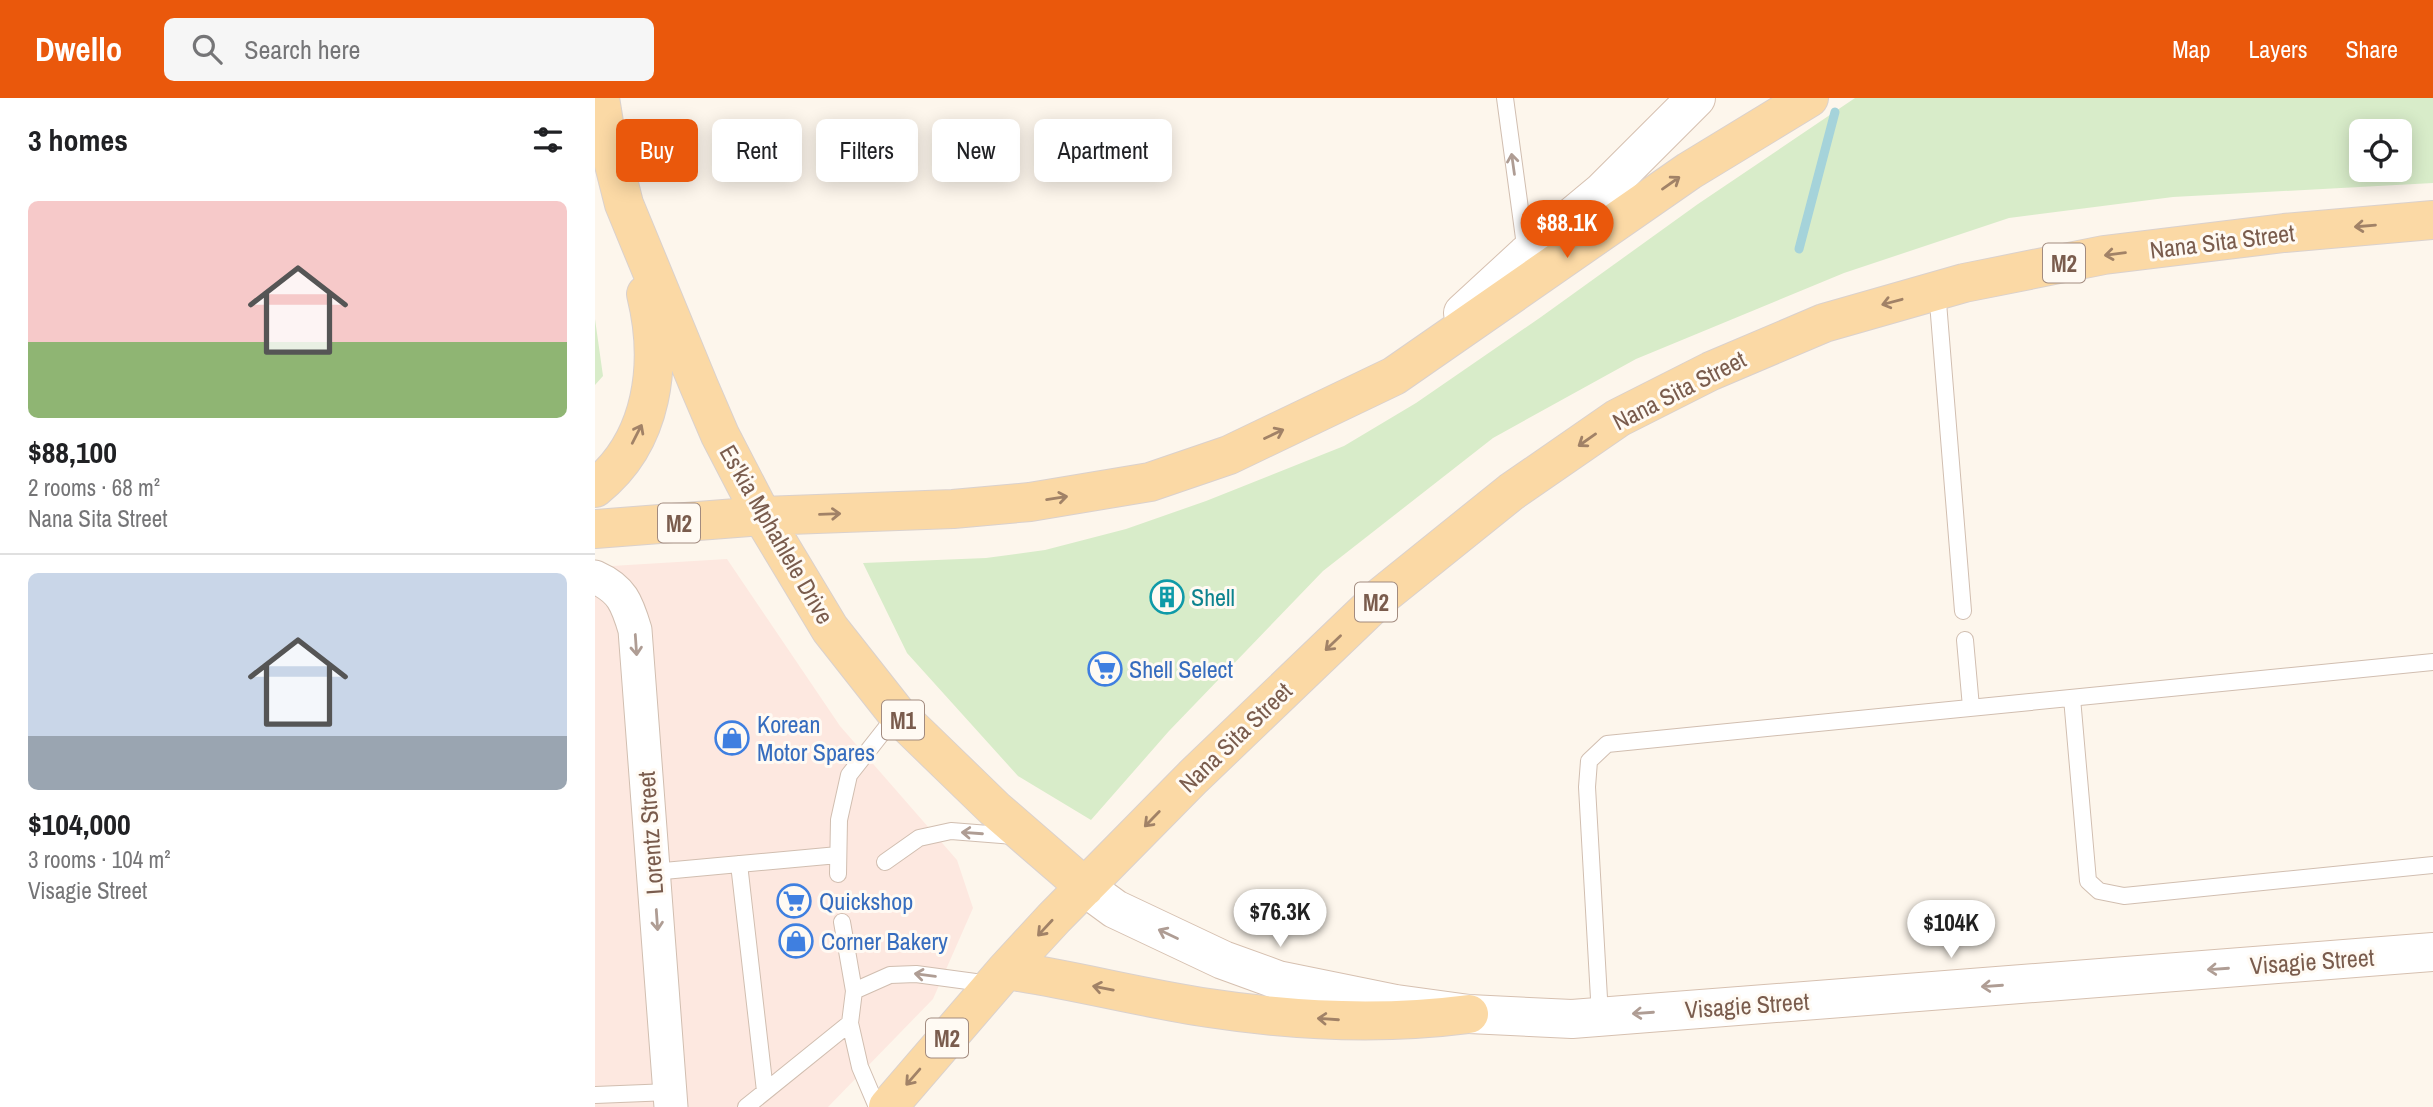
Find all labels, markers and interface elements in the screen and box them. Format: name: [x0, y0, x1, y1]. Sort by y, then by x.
search box: [164, 18, 654, 81]
text: Dwello: [35, 27, 122, 71]
icon: search: [188, 30, 226, 68]
text: Search here: [244, 32, 360, 67]
text: Map: [2172, 33, 2210, 65]
text: Layers: [2248, 33, 2307, 65]
text: Share: [2345, 33, 2398, 65]
chip: Buy: [616, 119, 698, 182]
chip: Rent: [712, 119, 802, 182]
chip: Filters: [816, 119, 918, 182]
chip: New: [932, 119, 1020, 182]
chip: Apartment: [1034, 119, 1172, 182]
map controls: [2349, 119, 2412, 182]
button: locate: [2349, 119, 2412, 182]
text: 3 homes: [28, 120, 128, 160]
icon: filters: [529, 121, 567, 159]
one-way arrow: [1506, 153, 1519, 175]
one-way arrow: [1661, 176, 1680, 190]
pin: $88.1K: [1510, 200, 1624, 260]
text: $88.1K: [1537, 207, 1597, 238]
street label: Nana Sita Street: [2148, 216, 2297, 266]
one-way arrow: [2354, 220, 2377, 233]
road number: M2: [2043, 244, 2085, 282]
icon: home: [235, 247, 361, 373]
one-way arrow: [2104, 248, 2126, 261]
one-way arrow: [1882, 296, 1904, 309]
street label: Nana Sita Street: [1607, 342, 1752, 437]
one-way arrow: [630, 424, 644, 445]
one-way arrow: [1263, 427, 1284, 440]
text: $88,100: [28, 432, 117, 472]
one-way arrow: [1578, 433, 1597, 447]
street label: Es'kia Mphahlele Drive: [713, 439, 841, 629]
text: 2 rooms · 68 m²: [28, 472, 160, 503]
one-way arrow: [1045, 491, 1068, 504]
text: Nana Sita Street: [28, 503, 167, 534]
road number: M2: [658, 504, 700, 542]
one-way arrow: [819, 507, 842, 520]
building icon: Shell: [1148, 578, 1186, 616]
place label: Shell: [1191, 581, 1235, 613]
road number: M2: [1355, 582, 1397, 622]
icon: home: [235, 619, 361, 745]
one-way arrow: [630, 633, 643, 655]
one-way arrow: [1325, 634, 1342, 651]
supermarket icon: Shell Select: [1086, 650, 1124, 688]
place label: Shell Select: [1129, 653, 1233, 685]
street label: Nana Sita Street: [1172, 675, 1299, 799]
road number: M1: [882, 700, 924, 740]
place label: Korean Motor Spares: [757, 708, 875, 768]
shop icon: Korean Motor Spares: [713, 719, 751, 757]
street label: Lorentz Street: [630, 770, 670, 896]
text: $104,000: [28, 804, 131, 844]
one-way arrow: [1144, 810, 1161, 827]
one-way arrow: [962, 826, 984, 839]
text: 3 rooms · 104 m²: [28, 844, 171, 875]
text: Visagie Street: [28, 875, 147, 906]
supermarket icon: Quickshop: [775, 882, 813, 920]
place label: Quickshop: [819, 885, 913, 917]
pin: $76.3K: [1223, 890, 1337, 949]
text: $76.3K: [1250, 896, 1310, 927]
pin: $104K: [1902, 900, 2000, 960]
text: $104K: [1923, 907, 1979, 938]
one-way arrow: [650, 909, 663, 932]
one-way arrow: [1036, 919, 1053, 936]
shop icon: Corner Bakery: [777, 922, 815, 960]
place label: Corner Bakery: [821, 925, 948, 957]
one-way arrow: [1158, 927, 1179, 941]
street label: Visagie Street: [2249, 941, 2376, 981]
one-way arrow: [2208, 963, 2230, 976]
one-way arrow: [914, 969, 937, 982]
one-way arrow: [1092, 980, 1115, 994]
one-way arrow: [1981, 980, 2003, 993]
street label: Visagie Street: [1684, 985, 1811, 1025]
one-way arrow: [1632, 1007, 1654, 1020]
one-way arrow: [1316, 1012, 1339, 1025]
road number: M2: [926, 1018, 968, 1057]
one-way arrow: [905, 1068, 921, 1086]

